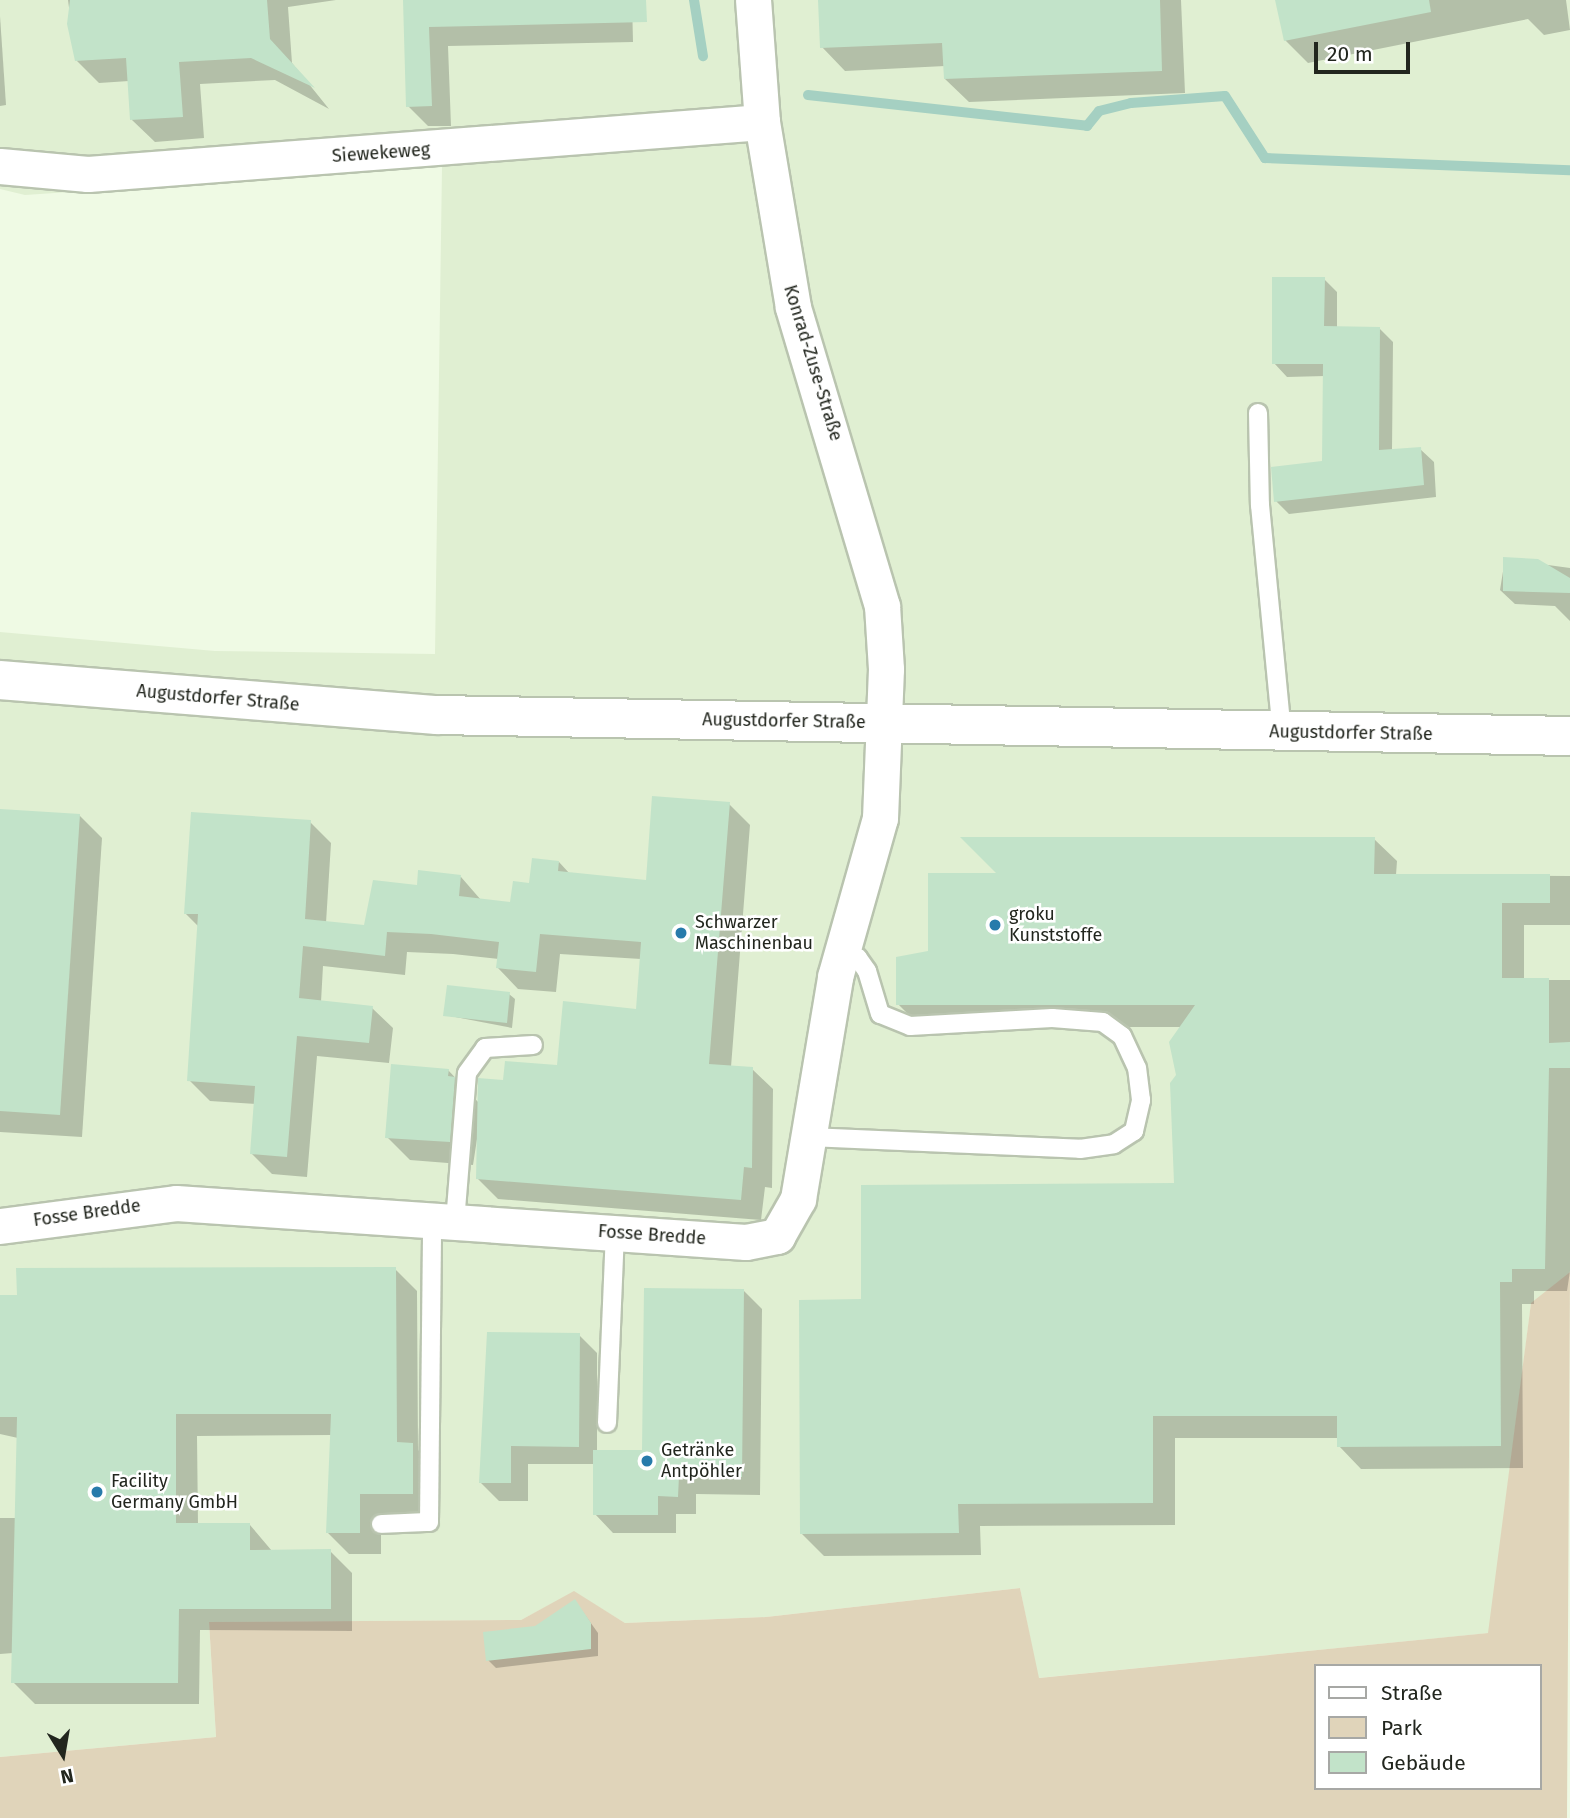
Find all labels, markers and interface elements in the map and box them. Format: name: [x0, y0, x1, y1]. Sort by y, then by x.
scale bar: [1318, 28, 1414, 72]
text: 20 m: [1327, 41, 1373, 67]
street label: Siewekeweg: [331, 139, 431, 167]
street label: Konrad-Zuse-Straße: [779, 282, 847, 444]
street label: Augustdorfer Straße: [136, 680, 300, 716]
street label: Augustdorfer Straße: [702, 709, 866, 733]
street label: Augustdorfer Straße: [1269, 721, 1433, 745]
place label: groku Kunststoffe: [1009, 904, 1102, 946]
place label: Schwarzer Maschinenbau: [695, 912, 813, 954]
marker: groku Kunststoffe: [987, 917, 1003, 933]
marker: Schwarzer Maschinenbau: [673, 925, 689, 941]
street label: Fosse Bredde: [32, 1195, 142, 1231]
street label: Fosse Bredde: [597, 1220, 707, 1250]
place label: Getränke Antpöhler: [661, 1440, 742, 1482]
marker: Getränke Antpöhler: [639, 1453, 655, 1469]
place label: Facility Germany GmbH: [111, 1471, 238, 1514]
marker: Facility Germany GmbH: [89, 1484, 105, 1500]
legend: [1314, 1664, 1542, 1790]
text: Straße: [1381, 1680, 1443, 1706]
text: Park: [1381, 1715, 1422, 1741]
north arrow: [28, 1720, 98, 1790]
text: Gebäude: [1381, 1750, 1466, 1776]
text: N: [59, 1764, 75, 1789]

